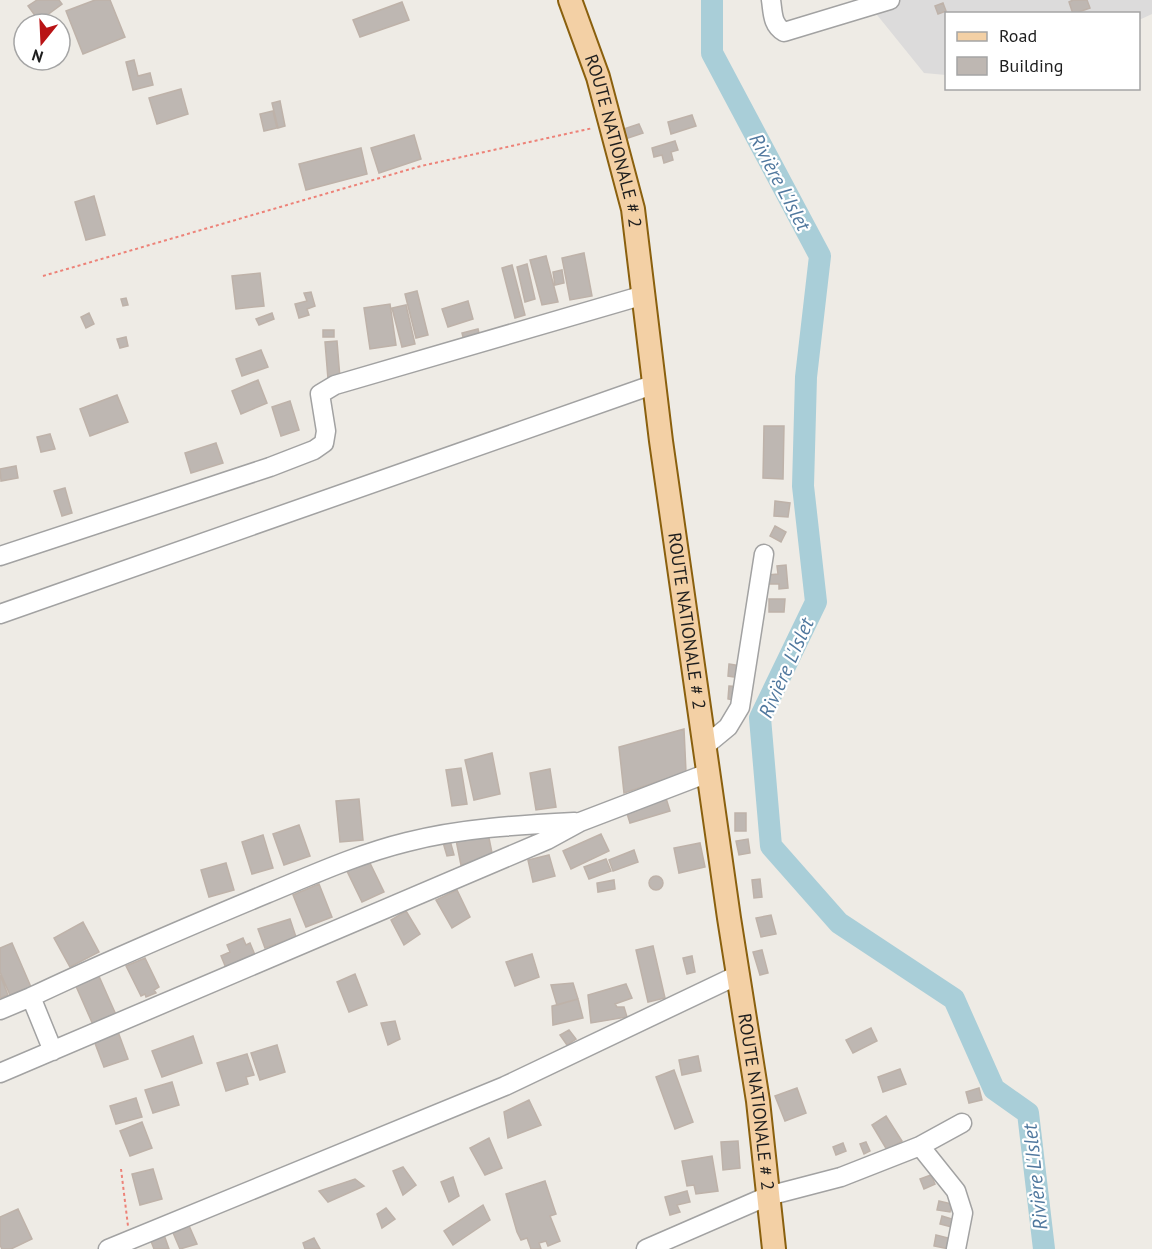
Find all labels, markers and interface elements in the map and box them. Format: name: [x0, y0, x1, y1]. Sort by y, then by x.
north arrow: [12, 12, 72, 72]
legend: [945, 12, 1140, 90]
text: Road: [999, 24, 1037, 47]
text: N: [29, 45, 45, 67]
street label: ROUTE NATIONALE # 2: [580, 51, 647, 229]
text: Building: [999, 54, 1063, 77]
water label: Rivière L'Islet: [743, 129, 817, 237]
street label: ROUTE NATIONALE # 2: [663, 531, 711, 711]
water label: Rivière L'Islet: [752, 612, 820, 722]
street label: ROUTE NATIONALE # 2: [733, 1012, 780, 1192]
water label: Rivière L'Islet: [1016, 1121, 1054, 1231]

